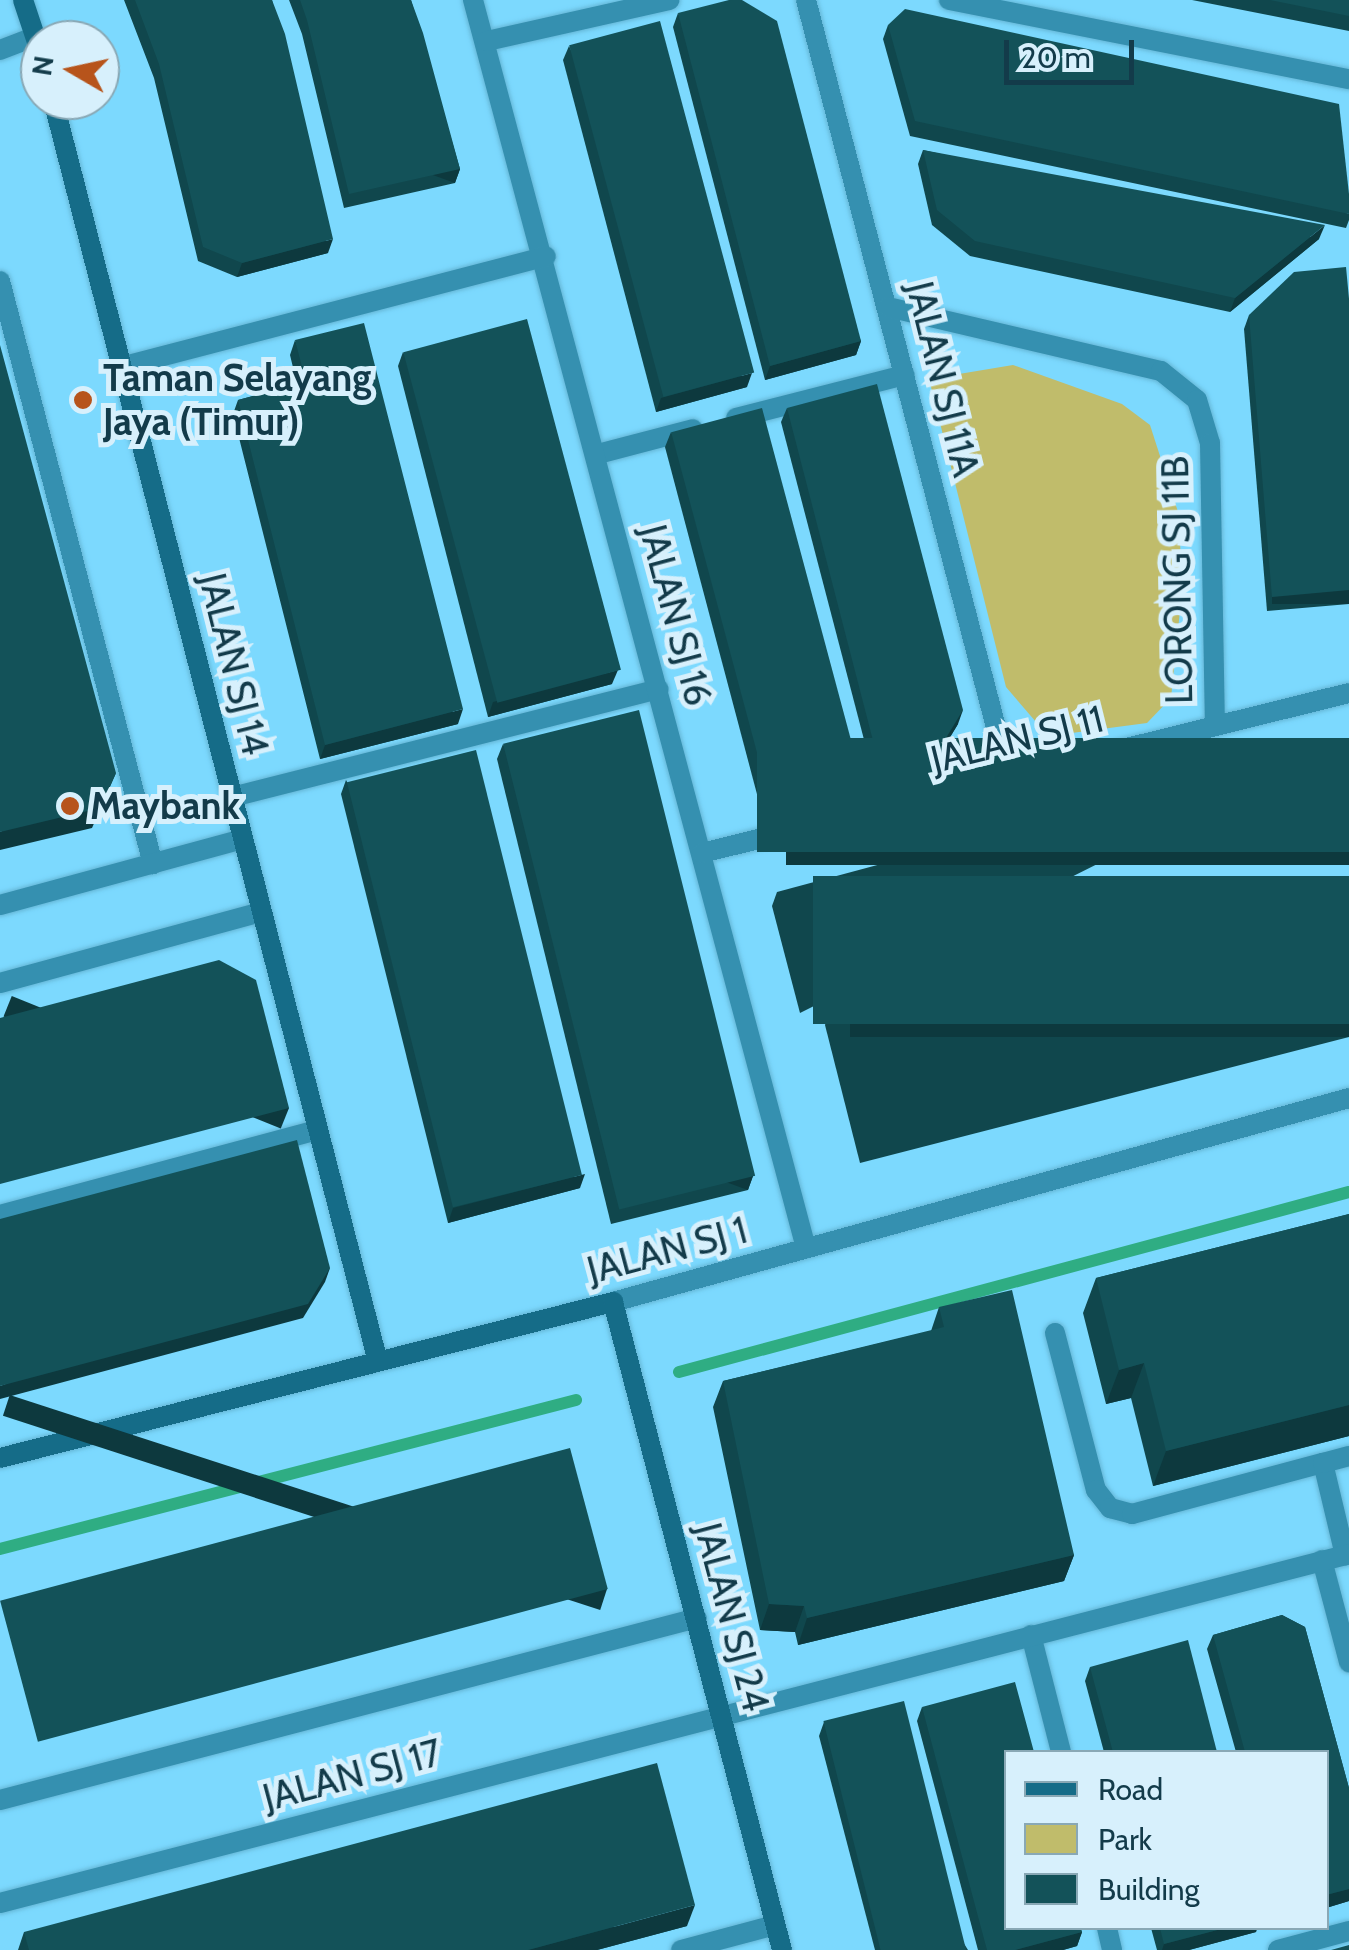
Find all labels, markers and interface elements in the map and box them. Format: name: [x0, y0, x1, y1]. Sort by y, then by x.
north arrow: [20, 20, 120, 120]
scale bar: [1009, 20, 1139, 82]
text: 20 m: [1021, 39, 1091, 76]
text: N: [24, 53, 61, 78]
street label: JALAN SJ 11A: [897, 277, 989, 481]
place label: Taman Selayang Jaya (Timur): [103, 355, 371, 444]
marker: Taman Selayang Jaya (Timur): [72, 389, 94, 411]
street label: LORONG SJ 11B: [1152, 455, 1202, 705]
street label: JALAN SJ 16: [630, 520, 722, 710]
street label: JALAN SJ 14: [189, 568, 279, 760]
street label: JALAN SJ 11: [926, 696, 1108, 782]
place label: Maybank: [90, 783, 240, 829]
marker: Maybank: [59, 795, 81, 817]
street label: JALAN SJ 1: [582, 1207, 752, 1293]
street label: JALAN SJ 24: [685, 1518, 779, 1716]
street label: JALAN SJ 17: [258, 1729, 446, 1821]
legend: [1004, 1750, 1329, 1930]
text: Road: [1098, 1771, 1163, 1808]
text: Park: [1098, 1821, 1152, 1858]
text: Building: [1098, 1871, 1200, 1908]

